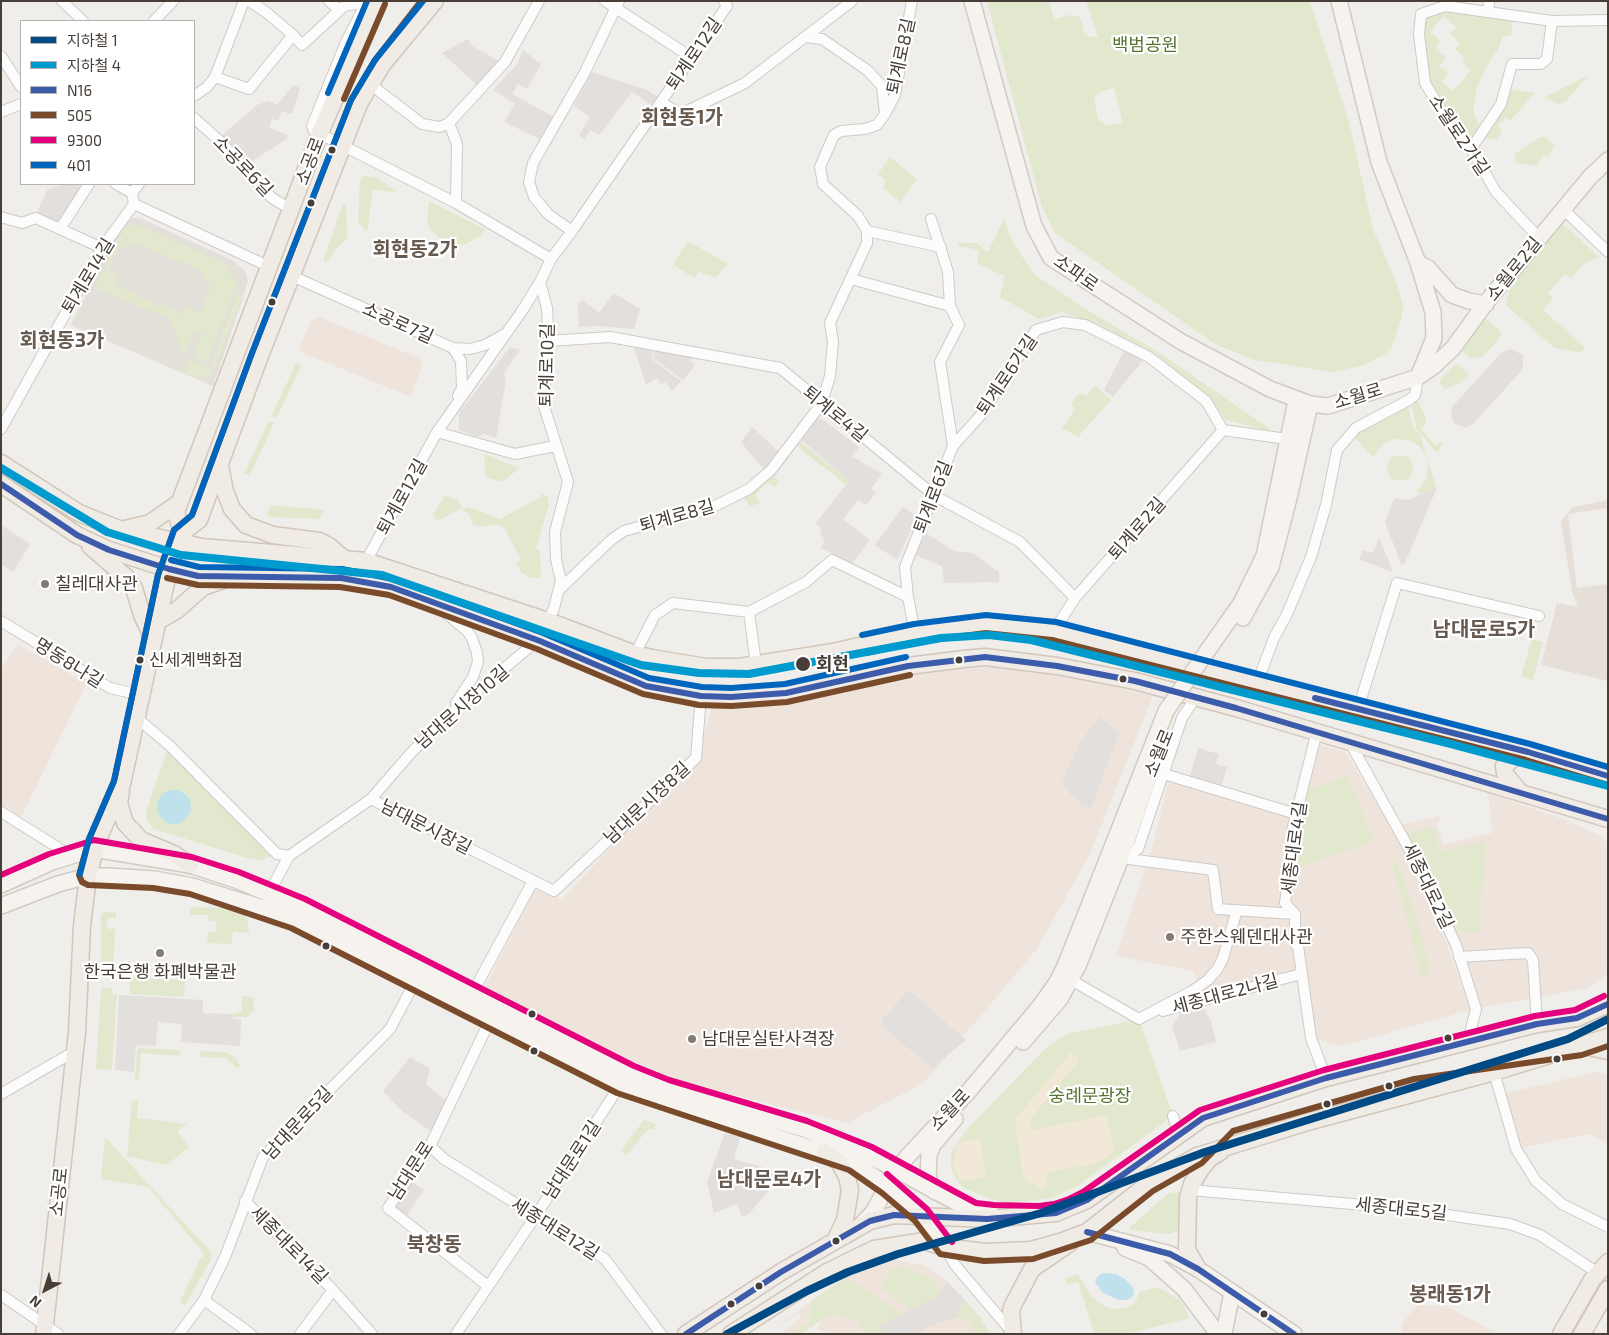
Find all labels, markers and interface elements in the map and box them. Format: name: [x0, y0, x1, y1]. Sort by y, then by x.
street label: 퇴계로12길: [662, 13, 726, 95]
street label: 퇴계로8길: [882, 16, 920, 96]
legend: [20, 20, 195, 185]
text: 지하철 1: [67, 31, 118, 49]
park label: 백범공원: [1112, 34, 1178, 56]
text: 지하철 4: [67, 56, 121, 74]
text: N16: [67, 81, 92, 99]
street label: 소월로2가길: [1424, 90, 1494, 180]
district label: 회현동1가: [641, 105, 723, 129]
text: 505: [67, 106, 92, 124]
text: 9300: [67, 131, 102, 149]
street label: 소공로6길: [209, 131, 277, 201]
street label: 소공로: [291, 134, 329, 188]
unlabelled marker: [327, 145, 337, 155]
text: 401: [67, 156, 91, 174]
unlabelled marker: [306, 198, 316, 208]
street label: 소월로2길: [1482, 233, 1546, 305]
street label: 퇴계로14길: [57, 234, 119, 318]
district label: 회현동2가: [372, 237, 458, 261]
street label: 소파로: [1049, 250, 1103, 296]
unlabelled marker: [267, 297, 277, 307]
street label: 소공로7길: [359, 298, 437, 348]
street label: 퇴계로10길: [535, 323, 559, 407]
district label: 회현동3가: [20, 328, 104, 352]
street label: 퇴계로6가길: [972, 330, 1042, 420]
street label: 소월로: [1331, 378, 1385, 414]
street label: 퇴계로4길: [798, 381, 872, 447]
street label: 퇴계로12길: [372, 455, 432, 539]
street label: 퇴계로6길: [909, 457, 957, 537]
street label: 퇴계로2길: [1104, 493, 1170, 565]
street label: 퇴계로8길: [637, 495, 717, 537]
place label: 칠레대사관: [55, 573, 138, 595]
marker: 칠레대사관: [39, 578, 51, 590]
district label: 남대문로5가: [1432, 617, 1536, 641]
street label: 명동8나길: [31, 633, 107, 693]
place label: 신세계백화점: [149, 650, 243, 670]
place label: 회현: [816, 653, 849, 675]
marker: 신세계백화점: [135, 655, 145, 665]
marker: 회현: [794, 655, 812, 673]
unlabelled marker: [954, 655, 964, 665]
street label: 남대문시장10길: [411, 660, 513, 754]
unlabelled marker: [1118, 674, 1128, 684]
street label: 소월로: [1140, 726, 1178, 780]
street label: 남대문시장8길: [599, 757, 695, 849]
street label: 남대문시장길: [377, 795, 475, 859]
street label: 세종대로4길: [1277, 800, 1311, 896]
street label: 세종대로2길: [1398, 840, 1458, 932]
place label: 주한스웨덴대사관: [1180, 926, 1312, 948]
marker: 주한스웨덴대사관: [1164, 931, 1176, 943]
unlabelled marker: [321, 941, 331, 951]
marker: 한국은행 화폐박물관: [154, 947, 166, 959]
place label: 한국은행 화폐박물관: [83, 961, 237, 983]
street label: 세종대로2나길: [1169, 969, 1281, 1019]
unlabelled marker: [527, 1009, 537, 1019]
place label: 남대문실탄사격장: [702, 1028, 834, 1050]
marker: 남대문실탄사격장: [686, 1033, 698, 1045]
unlabelled marker: [1443, 1033, 1453, 1043]
unlabelled marker: [529, 1046, 539, 1056]
unlabelled marker: [1552, 1054, 1562, 1064]
unlabelled marker: [1384, 1081, 1394, 1091]
street label: 남대문로5길: [259, 1082, 337, 1164]
street label: 소월로: [925, 1084, 975, 1136]
park label: 숭례문광장: [1049, 1085, 1131, 1107]
unlabelled marker: [1322, 1099, 1332, 1109]
street label: 남대문로1길: [538, 1116, 606, 1204]
street label: 남대문로: [384, 1137, 438, 1205]
street label: 소공로: [46, 1166, 72, 1218]
district label: 남대문로4가: [717, 1167, 821, 1191]
street label: 세종대로12길: [507, 1193, 603, 1265]
street label: 세종대로5길: [1354, 1193, 1448, 1225]
street label: 세종대로14길: [246, 1202, 332, 1288]
district label: 북창동: [406, 1232, 462, 1256]
unlabelled marker: [831, 1236, 841, 1246]
north arrow: [20, 1265, 70, 1315]
unlabelled marker: [754, 1281, 764, 1291]
district label: 봉래동1가: [1409, 1282, 1491, 1306]
text: N: [26, 1292, 44, 1312]
unlabelled marker: [726, 1299, 736, 1309]
unlabelled marker: [1259, 1309, 1269, 1319]

